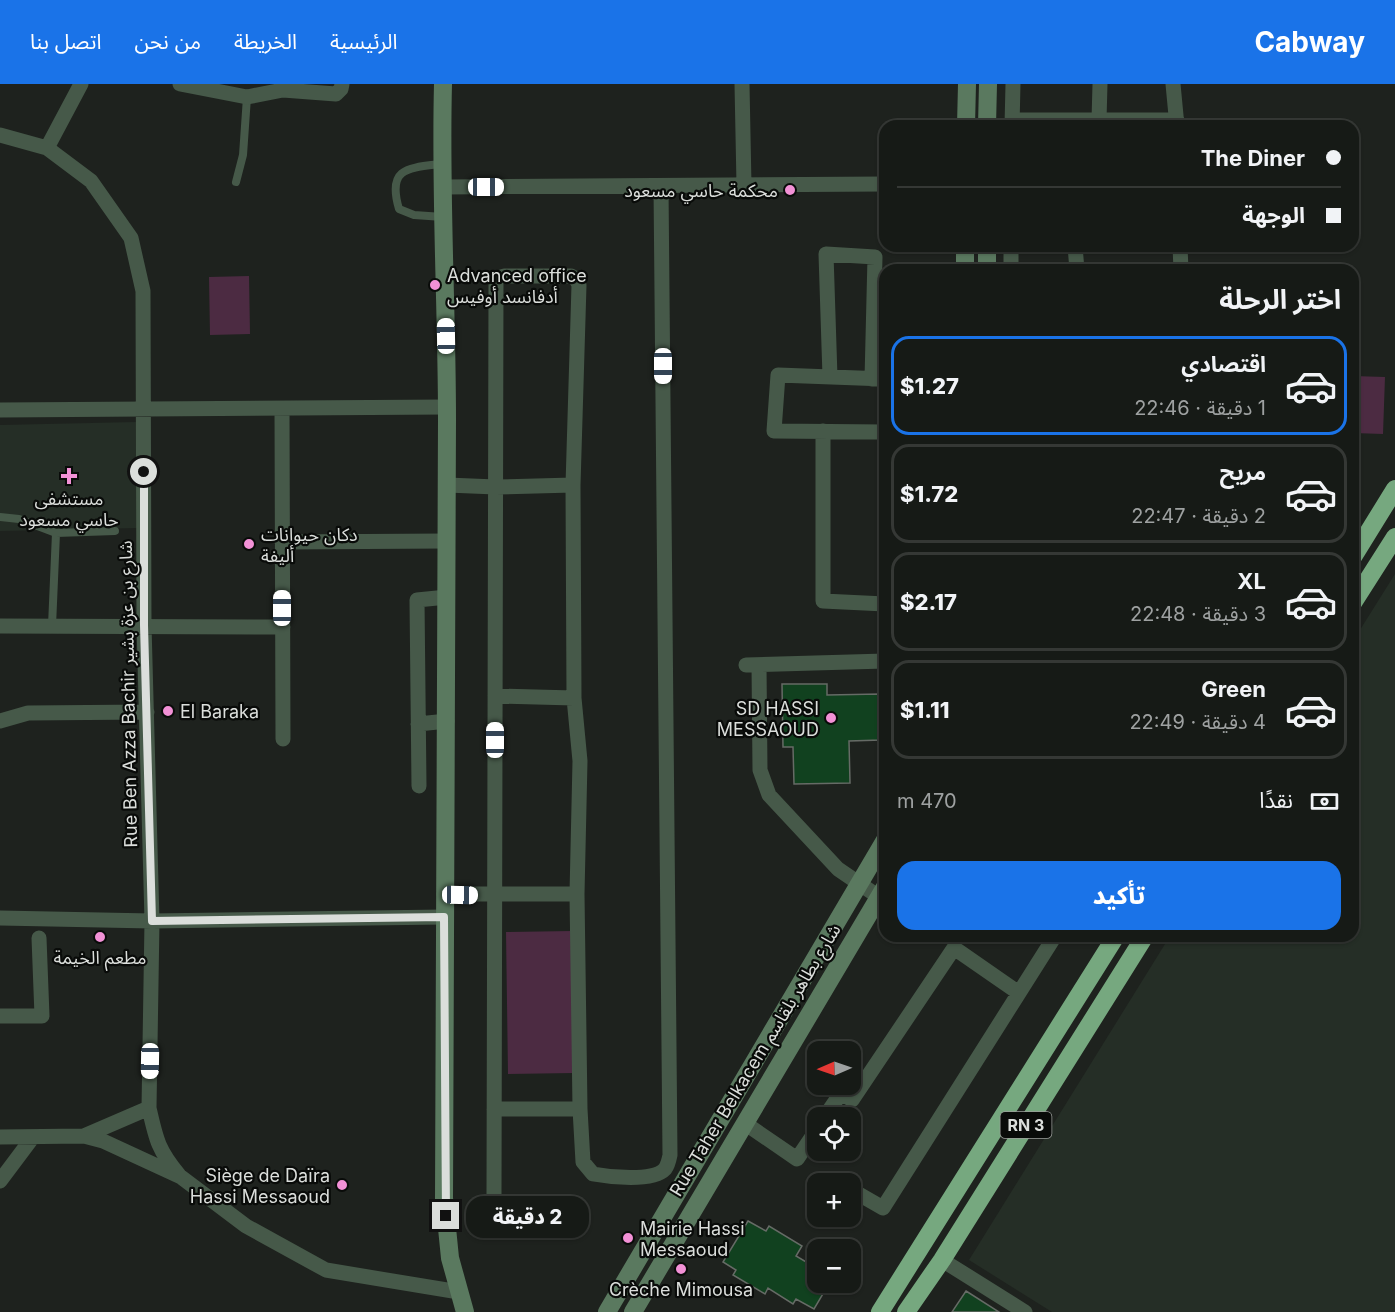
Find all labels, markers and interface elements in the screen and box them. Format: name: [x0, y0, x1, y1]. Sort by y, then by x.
text: Cabway: [1254, 25, 1365, 59]
text: اتصل بنا: [30, 29, 101, 54]
text: من نحن: [134, 29, 201, 54]
text: الخريطة: [234, 29, 297, 54]
text: الرئيسية: [330, 29, 397, 54]
text: The Diner: [1201, 145, 1305, 171]
car: [468, 178, 504, 196]
place label: محكمة حاسي مسعود: [624, 180, 778, 204]
marker: محكمة حاسي مسعود: [783, 183, 797, 197]
text: الوجهة: [1242, 202, 1305, 228]
place label: Advanced office أدفانسد أوفيس: [447, 265, 587, 308]
marker: Advanced office أدفانسد أوفيس: [428, 278, 442, 292]
text: اختر الرحلة: [1219, 283, 1341, 316]
car: [437, 318, 455, 354]
car: [654, 348, 672, 384]
text: اقتصادي: [1181, 351, 1266, 377]
icon: car: [1284, 359, 1338, 413]
text: $1.27: [900, 373, 959, 399]
text: 1 دقيقة · 22:46: [1134, 396, 1266, 420]
route start: [130, 458, 157, 485]
text: مريح: [1220, 459, 1266, 485]
marker: مستشفى حاسي مسعود: [60, 467, 78, 485]
icon: car: [1284, 467, 1338, 521]
text: $1.72: [900, 481, 958, 507]
place label: مستشفى حاسي مسعود: [19, 488, 119, 533]
text: 2 دقيقة · 22:47: [1131, 504, 1266, 528]
place label: دكان حيوانات أليفة: [261, 524, 358, 566]
marker: دكان حيوانات أليفة: [242, 537, 256, 551]
street label: Rue Ben Azza Bachir شارع بن عزة بشير: [115, 540, 145, 848]
text: XL: [1237, 568, 1266, 594]
icon: car: [1284, 575, 1338, 629]
text: $2.17: [900, 589, 957, 615]
car: [273, 590, 291, 626]
text: 3 دقيقة · 22:48: [1130, 602, 1266, 626]
text: Green: [1201, 676, 1266, 702]
icon: car: [1284, 683, 1338, 737]
text: $1.11: [900, 697, 949, 723]
place label: SD HASSI MESSAOUD: [717, 698, 819, 740]
place label: El Baraka: [180, 701, 259, 722]
marker: El Baraka: [161, 704, 175, 718]
text: 4 دقيقة · 22:49: [1129, 710, 1266, 734]
marker: SD HASSI MESSAOUD: [824, 711, 838, 725]
car: [486, 722, 504, 758]
icon: cash: [1308, 785, 1341, 818]
text: نقدًا: [1259, 787, 1293, 813]
text: 470 m: [897, 789, 957, 813]
button: تأكيد: [897, 861, 1341, 930]
car: [442, 886, 478, 904]
street label: Rue Taher Belkacem شارع بطاهر بلقاسم: [665, 920, 848, 1202]
marker: مطعم الخيمة: [93, 930, 107, 944]
place label: مطعم الخيمة: [53, 947, 147, 971]
north arrow: [807, 1041, 861, 1095]
map controls: [807, 1041, 861, 1293]
car: [141, 1043, 159, 1079]
button: locate: [807, 1107, 861, 1161]
road number: RN 3: [1000, 1112, 1052, 1138]
place label: Siège de Daïra Hassi Messaoud: [190, 1165, 330, 1207]
button: +: [807, 1173, 861, 1227]
marker: Siège de Daïra Hassi Messaoud: [335, 1178, 349, 1192]
callout: 2 دقيقة: [467, 1195, 590, 1237]
route end: [432, 1202, 459, 1229]
text: 2 دقيقة: [493, 1205, 562, 1229]
place label: Mairie Hassi Messaoud: [640, 1218, 745, 1260]
marker: Mairie Hassi Messaoud: [621, 1231, 635, 1245]
button: −: [807, 1239, 861, 1293]
marker: Crèche Mimousa: [674, 1262, 688, 1276]
place label: Crèche Mimousa: [609, 1279, 753, 1300]

